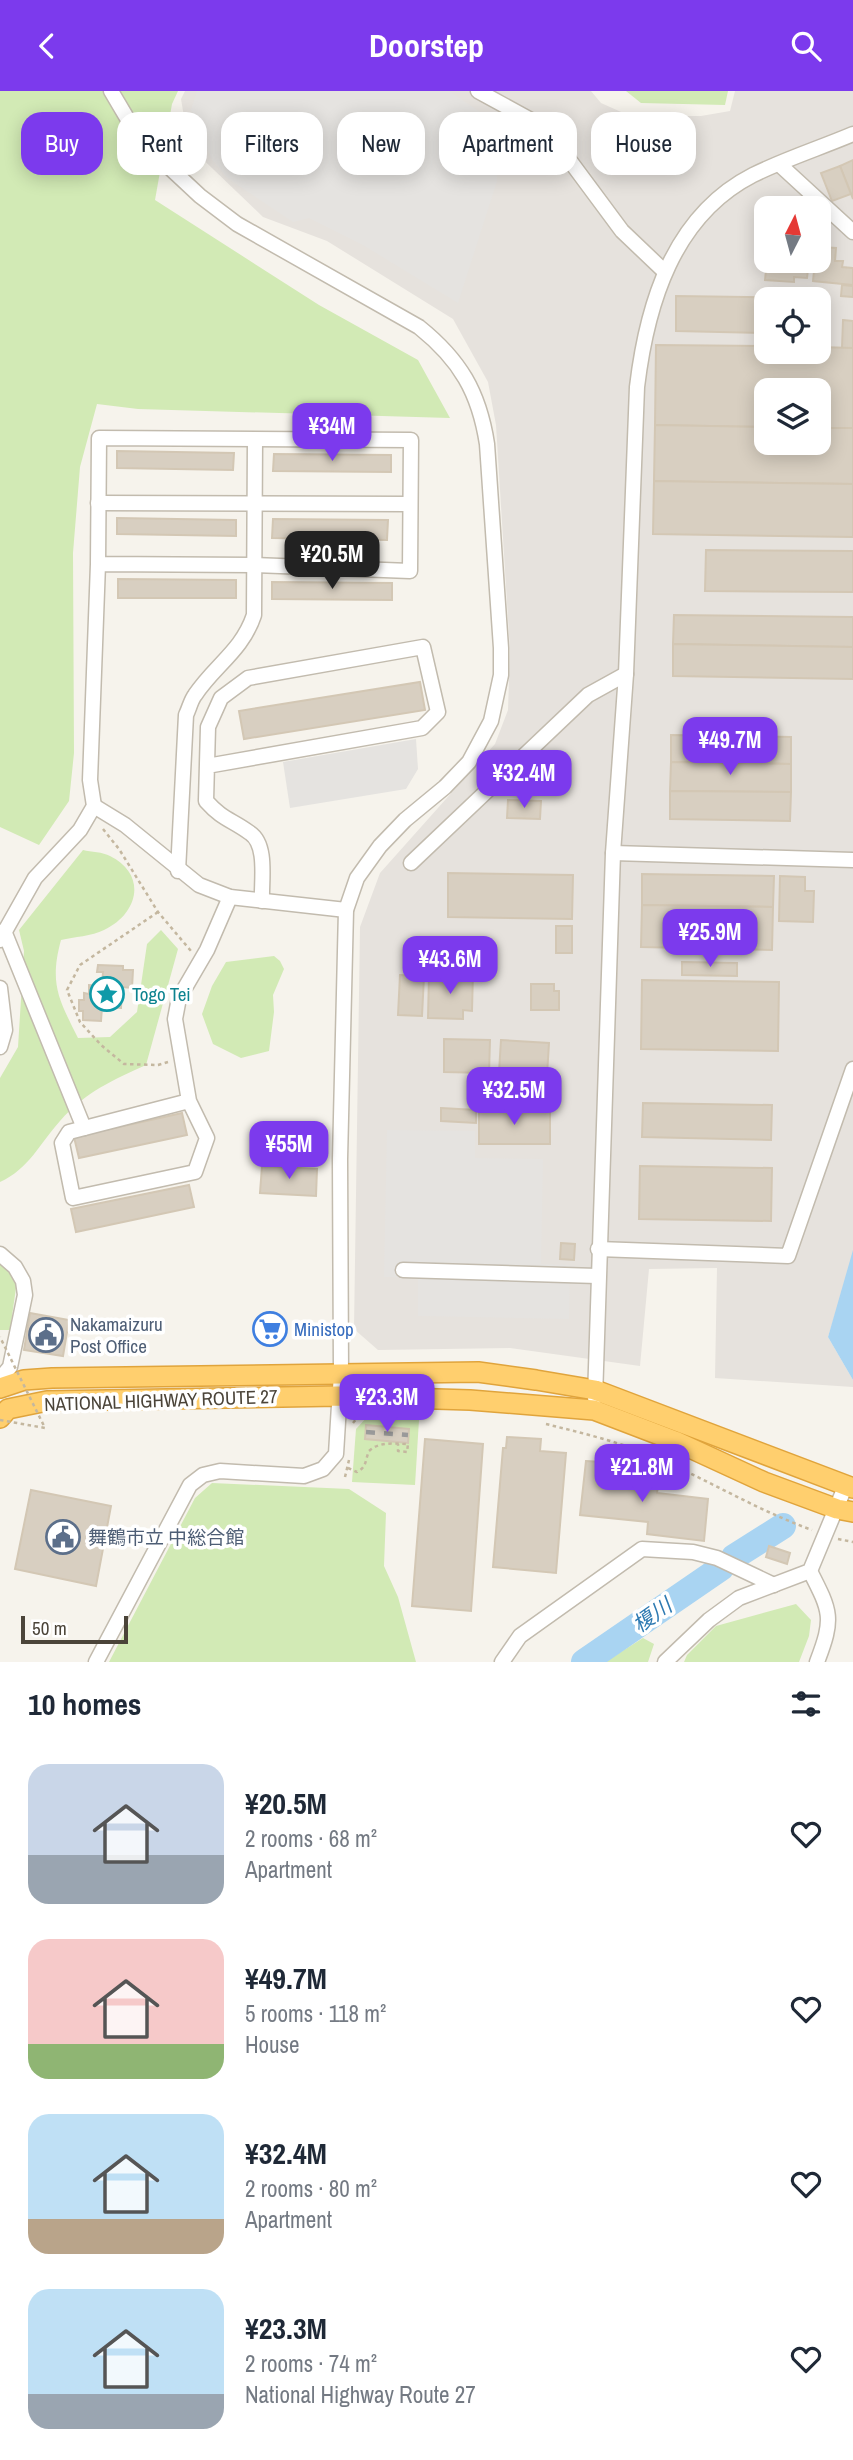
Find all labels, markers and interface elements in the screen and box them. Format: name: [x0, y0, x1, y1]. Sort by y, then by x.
text: Doorstep: [369, 24, 484, 67]
icon: back: [28, 27, 66, 65]
icon: search: [787, 27, 825, 65]
chip: Buy: [21, 112, 103, 175]
chip: Rent: [117, 112, 207, 175]
chip: Filters: [221, 112, 323, 175]
chip: New: [337, 112, 425, 175]
chip: Apartment: [439, 112, 577, 175]
chip: House: [591, 112, 696, 175]
north arrow: [754, 196, 831, 273]
map controls: [754, 196, 831, 455]
button: locate: [754, 287, 831, 364]
button: layers: [754, 378, 831, 455]
pin: ¥34M: [291, 403, 373, 463]
text: ¥34M: [308, 410, 356, 441]
pin: ¥20.5M: [275, 531, 389, 591]
text: ¥20.5M: [301, 538, 363, 569]
pin: ¥49.7M: [673, 717, 787, 777]
text: ¥49.7M: [699, 724, 761, 755]
pin: ¥32.4M: [467, 751, 581, 810]
text: ¥32.4M: [493, 757, 555, 788]
pin: ¥25.9M: [653, 909, 767, 969]
text: ¥25.9M: [679, 916, 741, 947]
pin: ¥43.6M: [393, 937, 507, 996]
text: ¥43.6M: [419, 943, 481, 974]
place icon: Togo Tei: [88, 975, 126, 1013]
place label: Togo Tei: [132, 981, 191, 1007]
pin: ¥32.5M: [457, 1067, 571, 1127]
text: ¥32.5M: [483, 1074, 545, 1105]
pin: ¥55M: [248, 1121, 330, 1181]
text: ¥55M: [265, 1128, 313, 1159]
supermarket icon: Ministop: [251, 1310, 289, 1348]
place label: Nakamaizuru Post Office: [70, 1311, 163, 1359]
public building icon: Nakamaizuru Post Office: [27, 1316, 65, 1354]
place label: Ministop: [294, 1316, 354, 1342]
pin: ¥23.3M: [330, 1375, 444, 1434]
text: ¥23.3M: [356, 1381, 418, 1412]
street label: NATIONAL HIGHWAY ROUTE 27: [44, 1383, 278, 1417]
pin: ¥21.8M: [585, 1445, 699, 1504]
text: ¥21.8M: [611, 1451, 673, 1482]
public building icon: 舞鶴市立 中総合館: [44, 1518, 82, 1556]
place label: 舞鶴市立 中総合館: [88, 1524, 244, 1550]
water label: 榎川: [626, 1590, 679, 1639]
scale bar: [21, 1613, 128, 1645]
text: 50 m: [32, 1615, 67, 1641]
text: 10 homes: [28, 1684, 142, 1724]
icon: filters: [787, 1685, 825, 1723]
text: ¥20.5M: [245, 1783, 327, 1823]
icon: home: [84, 1792, 168, 1876]
icon: heart: [787, 1815, 825, 1853]
text: 2 rooms · 68 m²: [245, 1823, 377, 1854]
text: Apartment: [245, 1854, 332, 1885]
text: ¥49.7M: [245, 1958, 327, 1998]
icon: home: [84, 1967, 168, 2051]
icon: heart: [787, 1990, 825, 2028]
text: 5 rooms · 118 m²: [245, 1998, 386, 2029]
text: House: [245, 2029, 300, 2060]
text: ¥32.4M: [245, 2133, 327, 2173]
icon: home: [84, 2142, 168, 2226]
icon: heart: [787, 2165, 825, 2203]
text: 2 rooms · 80 m²: [245, 2173, 377, 2204]
text: Apartment: [245, 2204, 332, 2235]
text: ¥23.3M: [245, 2308, 327, 2348]
icon: home: [84, 2317, 168, 2401]
icon: heart: [787, 2340, 825, 2378]
text: 2 rooms · 74 m²: [245, 2348, 377, 2379]
text: National Highway Route 27: [245, 2379, 476, 2410]

